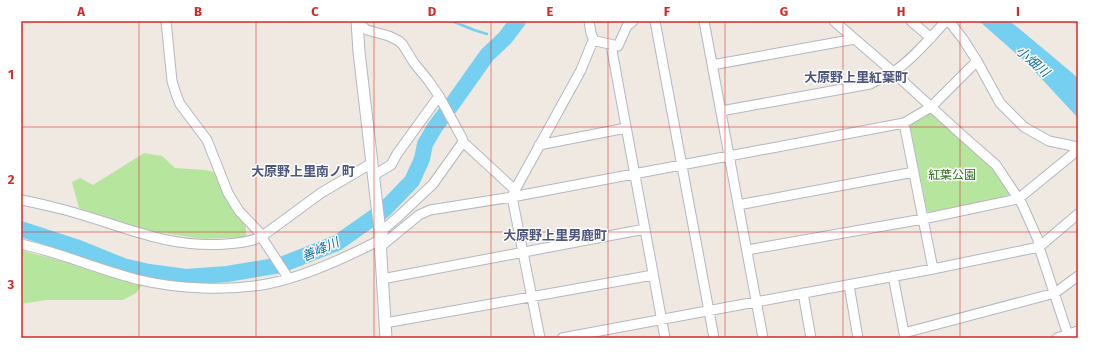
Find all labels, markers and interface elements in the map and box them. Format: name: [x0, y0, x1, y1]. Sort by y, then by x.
text: A: [76, 4, 85, 19]
text: B: [194, 4, 202, 19]
text: C: [311, 4, 319, 19]
text: D: [428, 4, 437, 19]
text: E: [547, 4, 554, 19]
text: F: [664, 4, 671, 19]
text: G: [780, 4, 788, 19]
text: H: [897, 4, 905, 19]
text: I: [1016, 4, 1020, 19]
water label: 小畑川: [1013, 43, 1054, 81]
text: 1: [8, 67, 14, 82]
district label: 大原野上里紅葉町: [804, 70, 908, 85]
district label: 大原野上里南ノ町: [251, 164, 355, 179]
park label: 紅葉公園: [928, 168, 976, 182]
text: 2: [8, 172, 15, 187]
district label: 大原野上里男鹿町: [503, 228, 607, 243]
water label: 善峰川: [299, 234, 343, 264]
text: 3: [7, 277, 15, 292]

